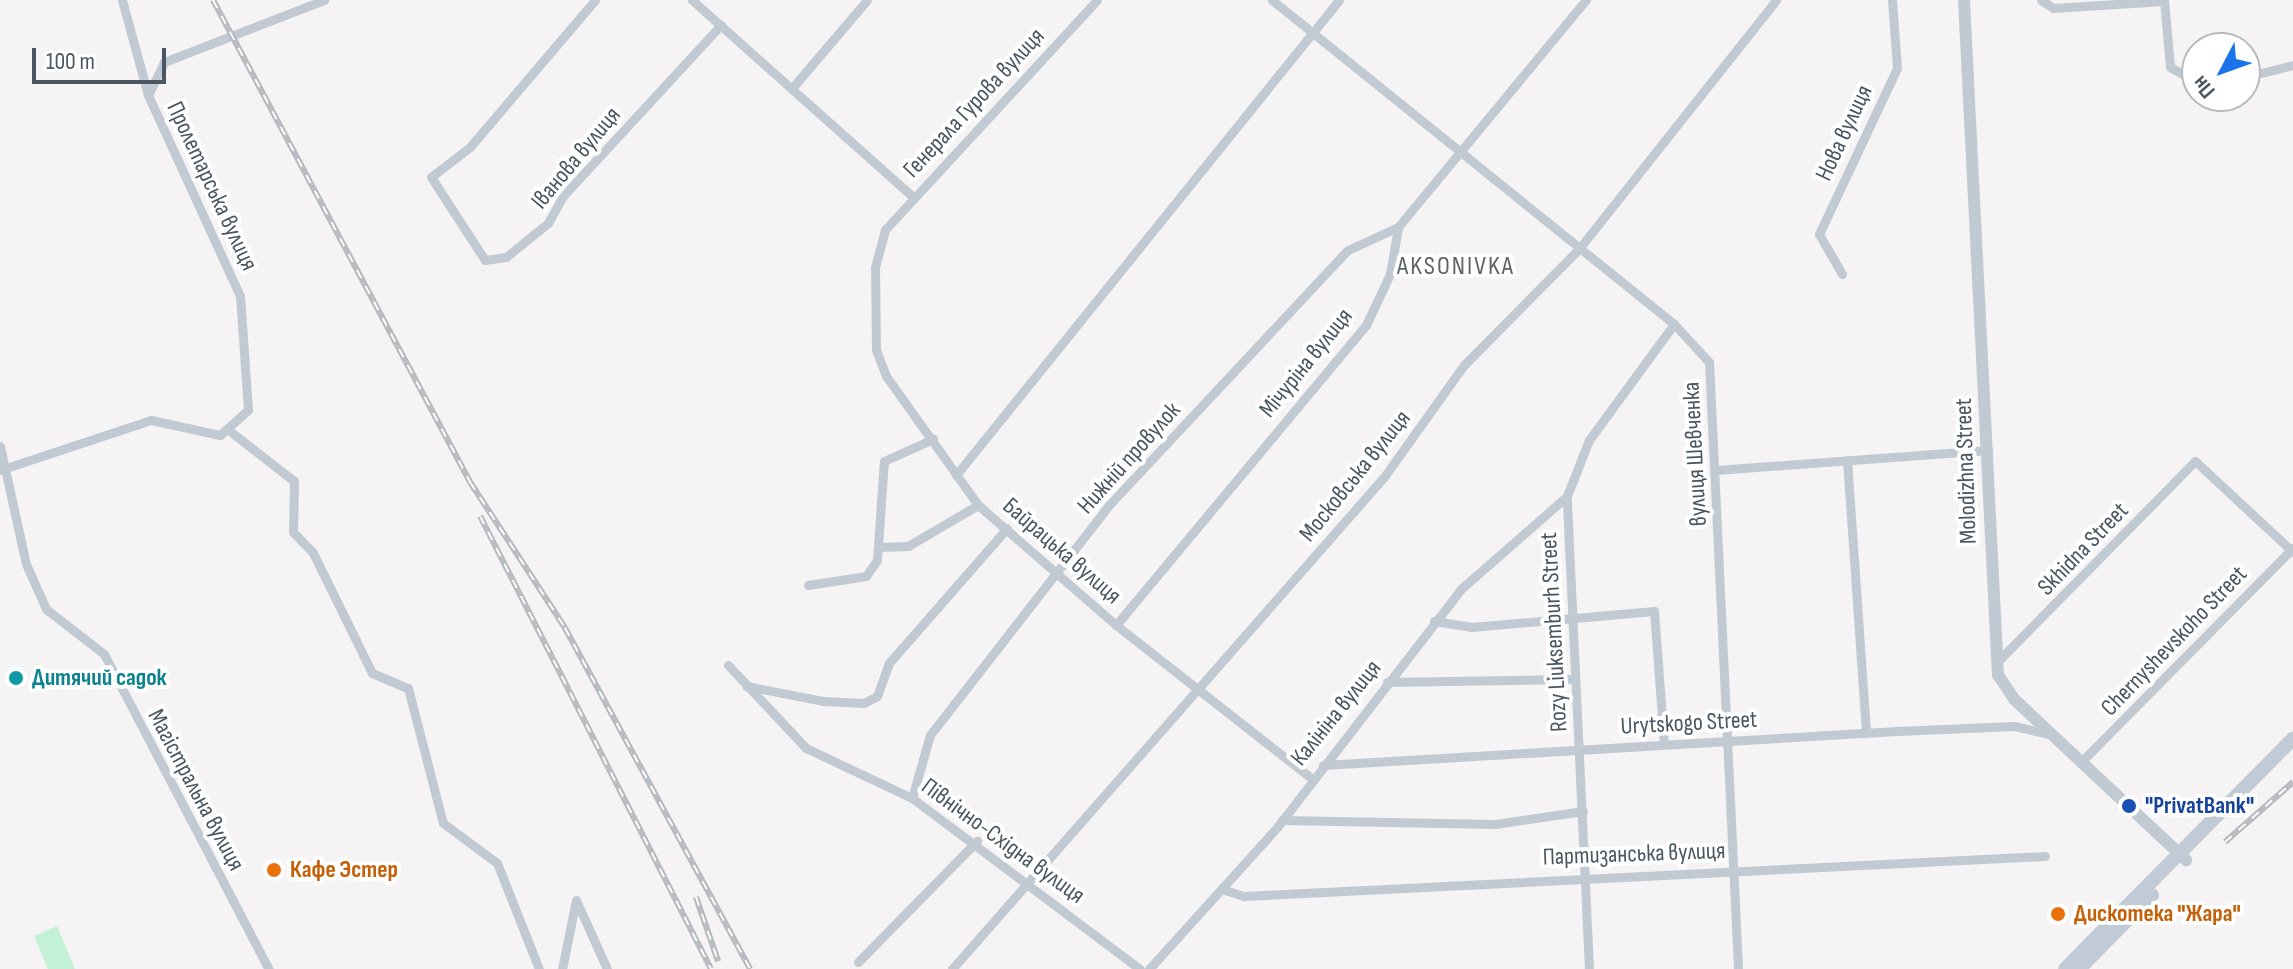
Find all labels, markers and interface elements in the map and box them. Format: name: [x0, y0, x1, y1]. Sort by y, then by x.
street label: Генерала Гурова вулиця: [897, 22, 1051, 184]
scale bar: [36, 32, 170, 82]
north arrow: [2181, 32, 2261, 112]
text: 100 m: [46, 47, 95, 76]
text: Пн: [2187, 70, 2221, 104]
street label: Нова вулиця: [1809, 81, 1879, 185]
street label: Пролетарська вулиця: [160, 97, 264, 275]
street label: Іванова вулиця: [525, 101, 627, 215]
district label: AKSONІVKA: [1397, 251, 1515, 283]
street label: Мічуріна вулиця: [1253, 303, 1359, 423]
street label: вулиця Шевченка: [1677, 381, 1713, 527]
street label: Нижній провулок: [1071, 396, 1187, 520]
street label: Molodizhna Street: [1949, 398, 1983, 544]
street label: Московська вулиця: [1293, 404, 1417, 548]
street label: Байрацька вулиця: [997, 492, 1127, 610]
street label: Skhidna Street: [2032, 497, 2134, 601]
street label: Rozy Liuksemburh Street: [1534, 531, 1574, 733]
street label: Chernyshevskoho Street: [2095, 560, 2253, 722]
street label: Калініна вулиця: [1285, 654, 1387, 772]
place label: Дитячий садок: [32, 664, 167, 692]
marker: Дитячий садок: [7, 669, 25, 687]
street label: Магістральна вулиця: [141, 704, 251, 876]
street label: Urytskogo Street: [1620, 705, 1758, 741]
street label: Північно-Східна вулиця: [916, 772, 1090, 910]
place label: "PrivatBank": [2145, 792, 2254, 820]
marker: "PrivatBank": [2120, 797, 2138, 815]
street label: Партизанська вулиця: [1542, 836, 1726, 872]
place label: Кафе Эстер: [290, 856, 398, 884]
marker: Кафе Эстер: [265, 861, 283, 879]
place label: Дискотека "Жара": [2074, 900, 2241, 928]
marker: Дискотека "Жара": [2049, 905, 2067, 923]

